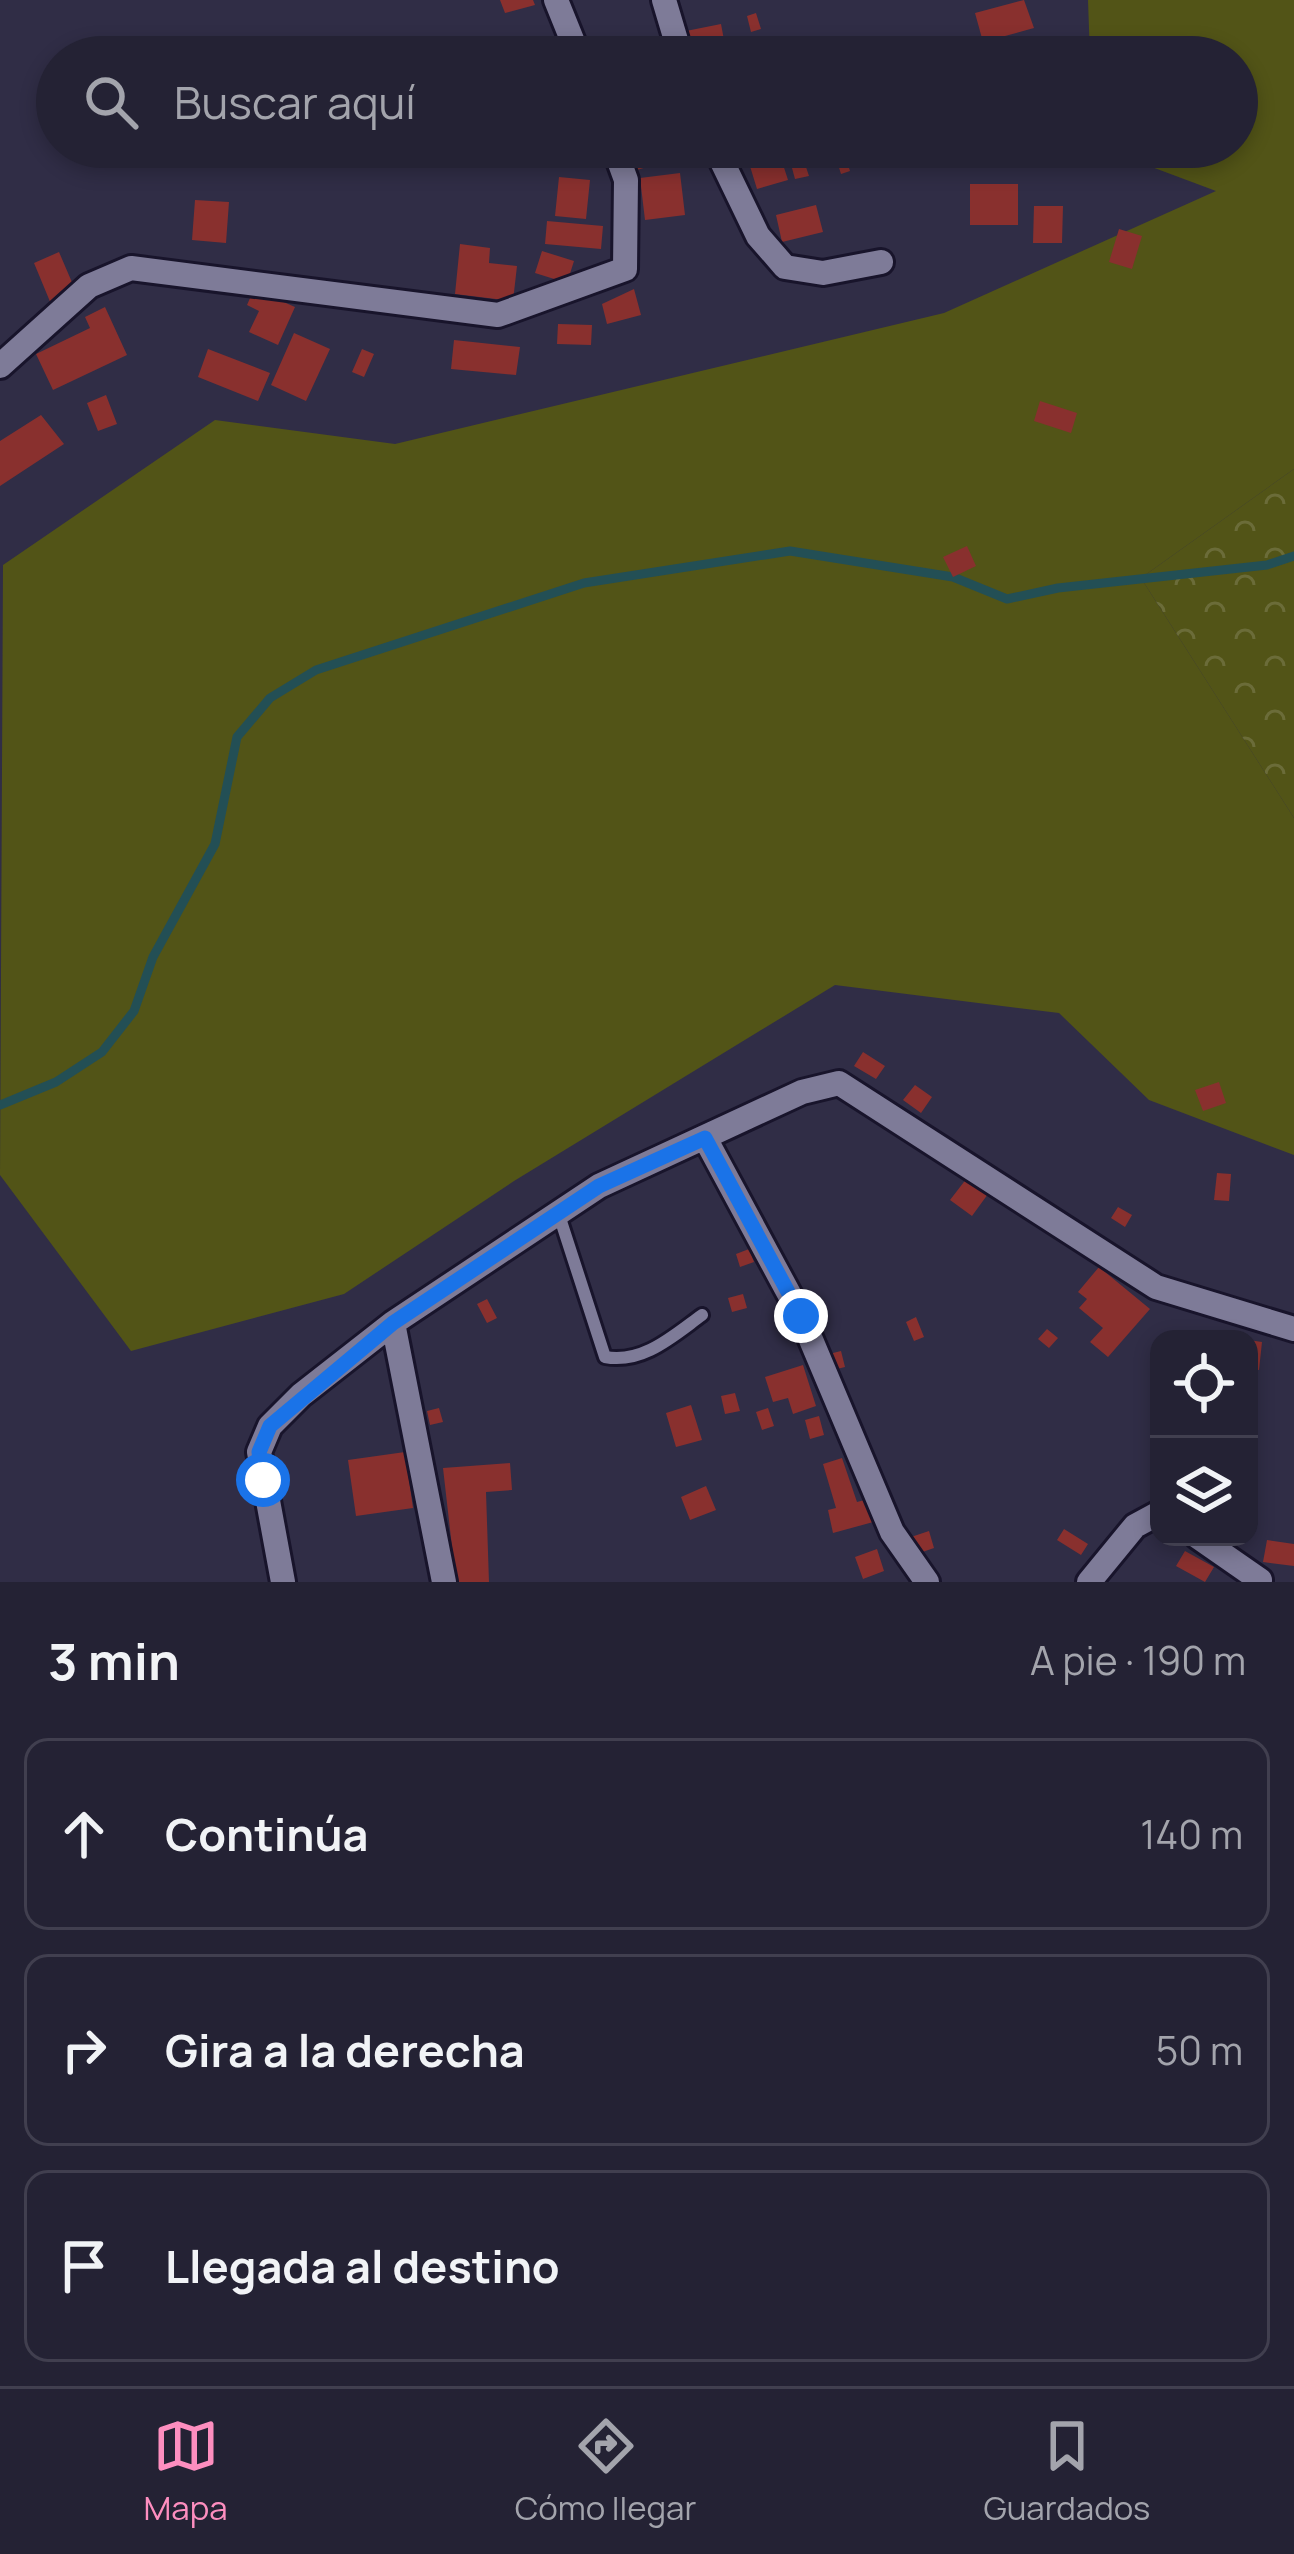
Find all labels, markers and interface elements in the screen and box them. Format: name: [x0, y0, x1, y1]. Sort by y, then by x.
search box: [36, 36, 1258, 168]
icon: search: [78, 69, 144, 135]
text: Buscar aquí: [174, 71, 416, 133]
route end: [774, 1289, 828, 1343]
map controls: [1150, 1330, 1258, 1546]
button: locate: [1150, 1330, 1258, 1438]
button: layers: [1150, 1438, 1258, 1546]
route start: [236, 1453, 290, 1507]
text: 3 min: [48, 1626, 180, 1695]
text: A pie · 190 m: [1030, 1633, 1246, 1687]
icon: ahead: [51, 1801, 117, 1867]
text: Continúa: [165, 1803, 369, 1865]
text: 140 m: [1140, 1807, 1243, 1861]
icon: right: [51, 2017, 117, 2083]
text: Gira a la derecha: [165, 2019, 525, 2081]
text: 50 m: [1156, 2023, 1243, 2077]
icon: arrive: [51, 2233, 117, 2299]
text: Llegada al destino: [165, 2235, 560, 2297]
tab: Mapa: [144, 2413, 228, 2530]
tab: Cómo llegar: [515, 2413, 696, 2530]
tab: Guardados: [984, 2413, 1150, 2530]

